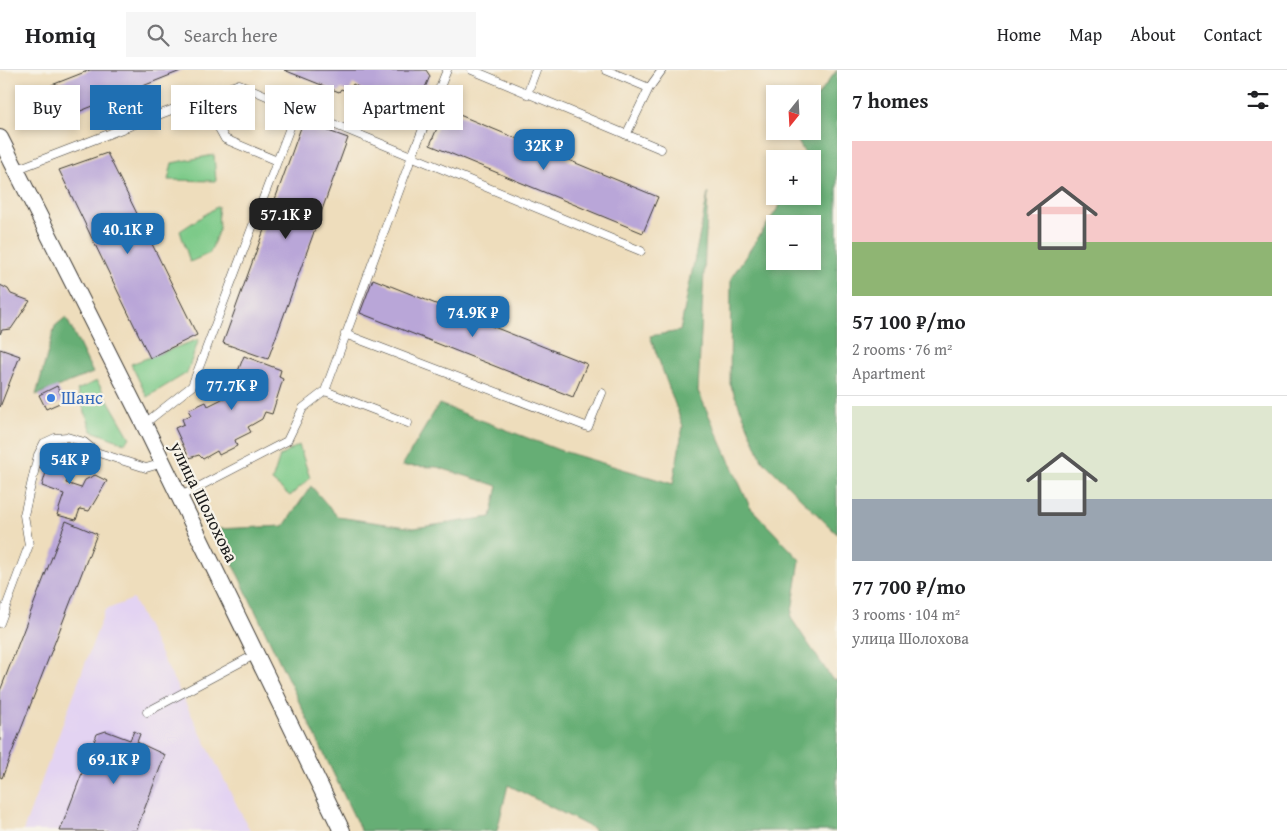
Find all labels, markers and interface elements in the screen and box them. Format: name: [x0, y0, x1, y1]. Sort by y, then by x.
search box: [126, 12, 476, 57]
text: Homiq: [25, 17, 96, 52]
icon: search: [144, 21, 172, 49]
text: Search here: [184, 21, 278, 49]
text: Home: [997, 21, 1041, 48]
text: Map: [1069, 21, 1102, 48]
text: About: [1130, 21, 1176, 48]
text: Contact: [1204, 21, 1262, 48]
chip: Buy: [15, 85, 80, 130]
chip: Rent: [90, 85, 161, 130]
chip: Filters: [171, 85, 255, 130]
chip: New: [265, 85, 334, 130]
chip: Apartment: [344, 85, 463, 130]
north arrow: [766, 85, 821, 140]
map controls: [766, 85, 821, 270]
text: 7 homes: [852, 85, 928, 116]
icon: filters: [1244, 86, 1272, 114]
pin: 32K ₽: [509, 128, 579, 171]
text: 32K ₽: [525, 133, 563, 157]
button: +: [766, 150, 821, 205]
icon: home: [1017, 173, 1107, 263]
pin: 57.1K ₽: [240, 198, 332, 240]
text: 57.1K ₽: [260, 202, 312, 226]
pin: 40.1K ₽: [82, 212, 174, 255]
button: −: [766, 215, 821, 270]
text: 40.1K ₽: [102, 217, 154, 241]
pin: 74.9K ₽: [427, 296, 519, 338]
text: 74.9K ₽: [447, 300, 499, 324]
text: 57 100 ₽/mo: [852, 306, 966, 337]
text: 2 rooms · 76 m²: [852, 337, 952, 361]
text: Apartment: [852, 361, 925, 385]
pin: 77.7K ₽: [186, 368, 278, 411]
text: 77.7K ₽: [206, 373, 258, 397]
place label: Шанс: [61, 384, 103, 411]
marker: Шанс: [45, 392, 57, 404]
street label: улица Шолохова: [163, 436, 246, 567]
icon: home: [1017, 439, 1107, 529]
pin: 54K ₽: [35, 442, 105, 485]
text: 54K ₽: [51, 447, 89, 471]
text: 77 700 ₽/mo: [852, 571, 966, 602]
text: 3 rooms · 104 m²: [852, 602, 960, 626]
text: улица Шолохова: [852, 626, 969, 650]
pin: 69.1K ₽: [68, 742, 160, 785]
text: 69.1K ₽: [88, 747, 140, 771]

